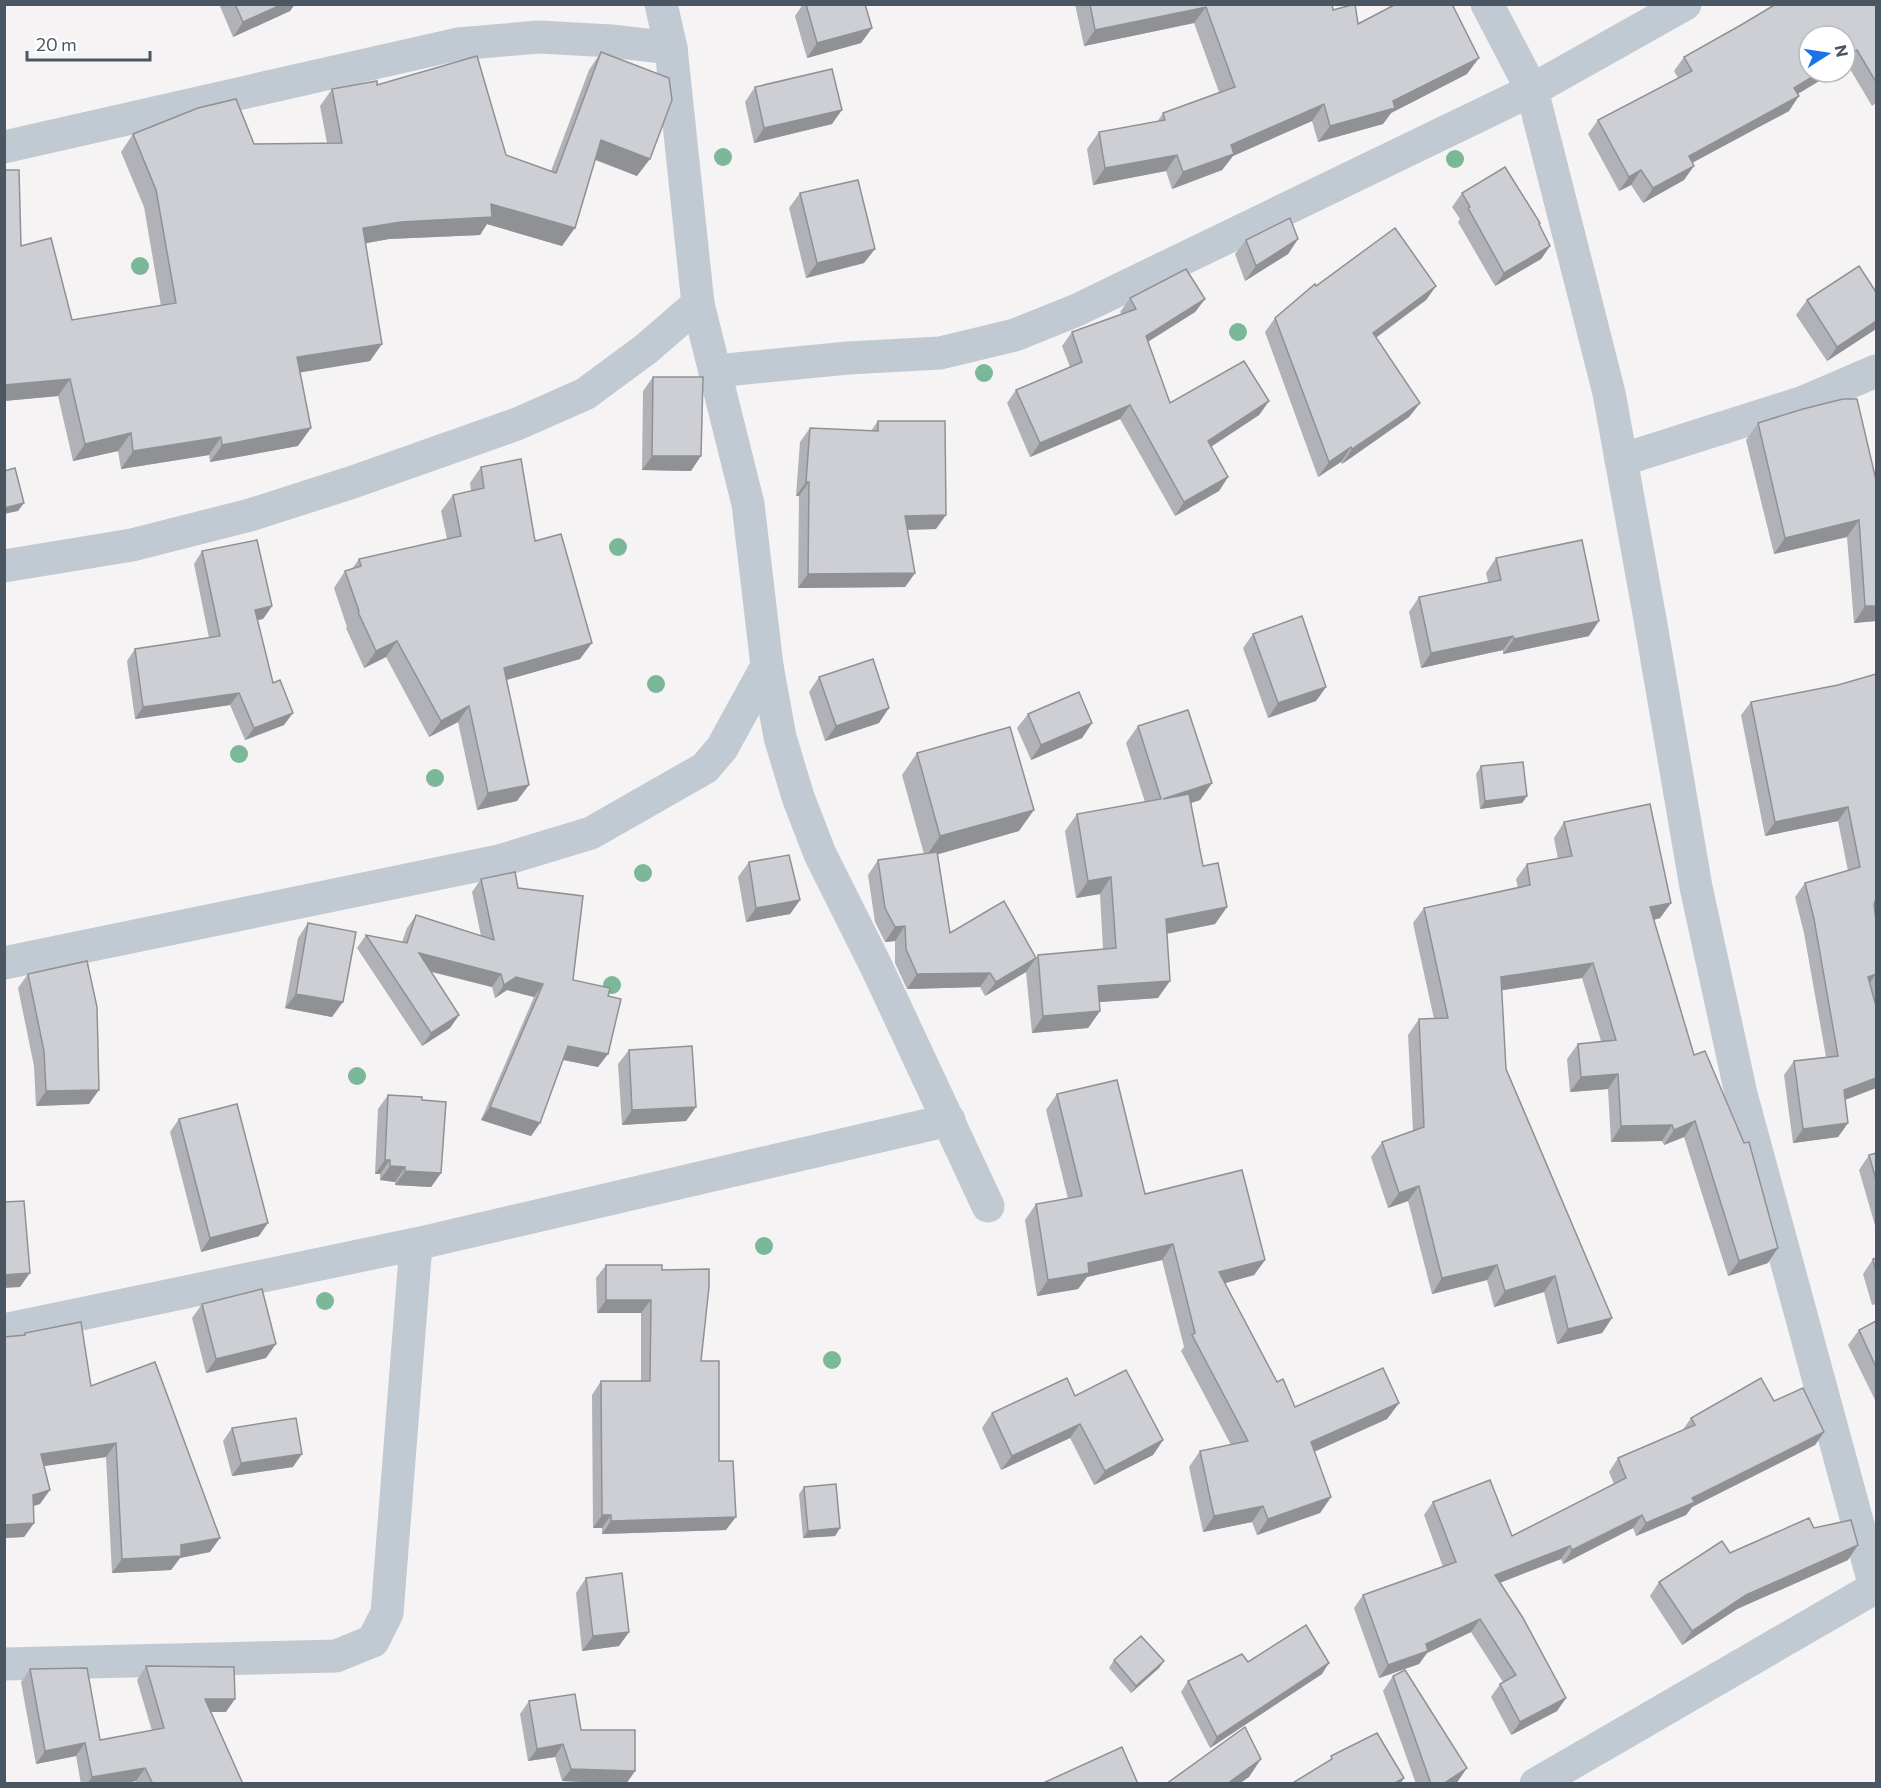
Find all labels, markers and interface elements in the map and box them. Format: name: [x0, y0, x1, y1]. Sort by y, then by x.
scale bar: [27, 24, 150, 62]
north arrow: [1797, 24, 1857, 84]
text: 20 m: [36, 33, 77, 55]
text: N: [1832, 43, 1853, 59]

